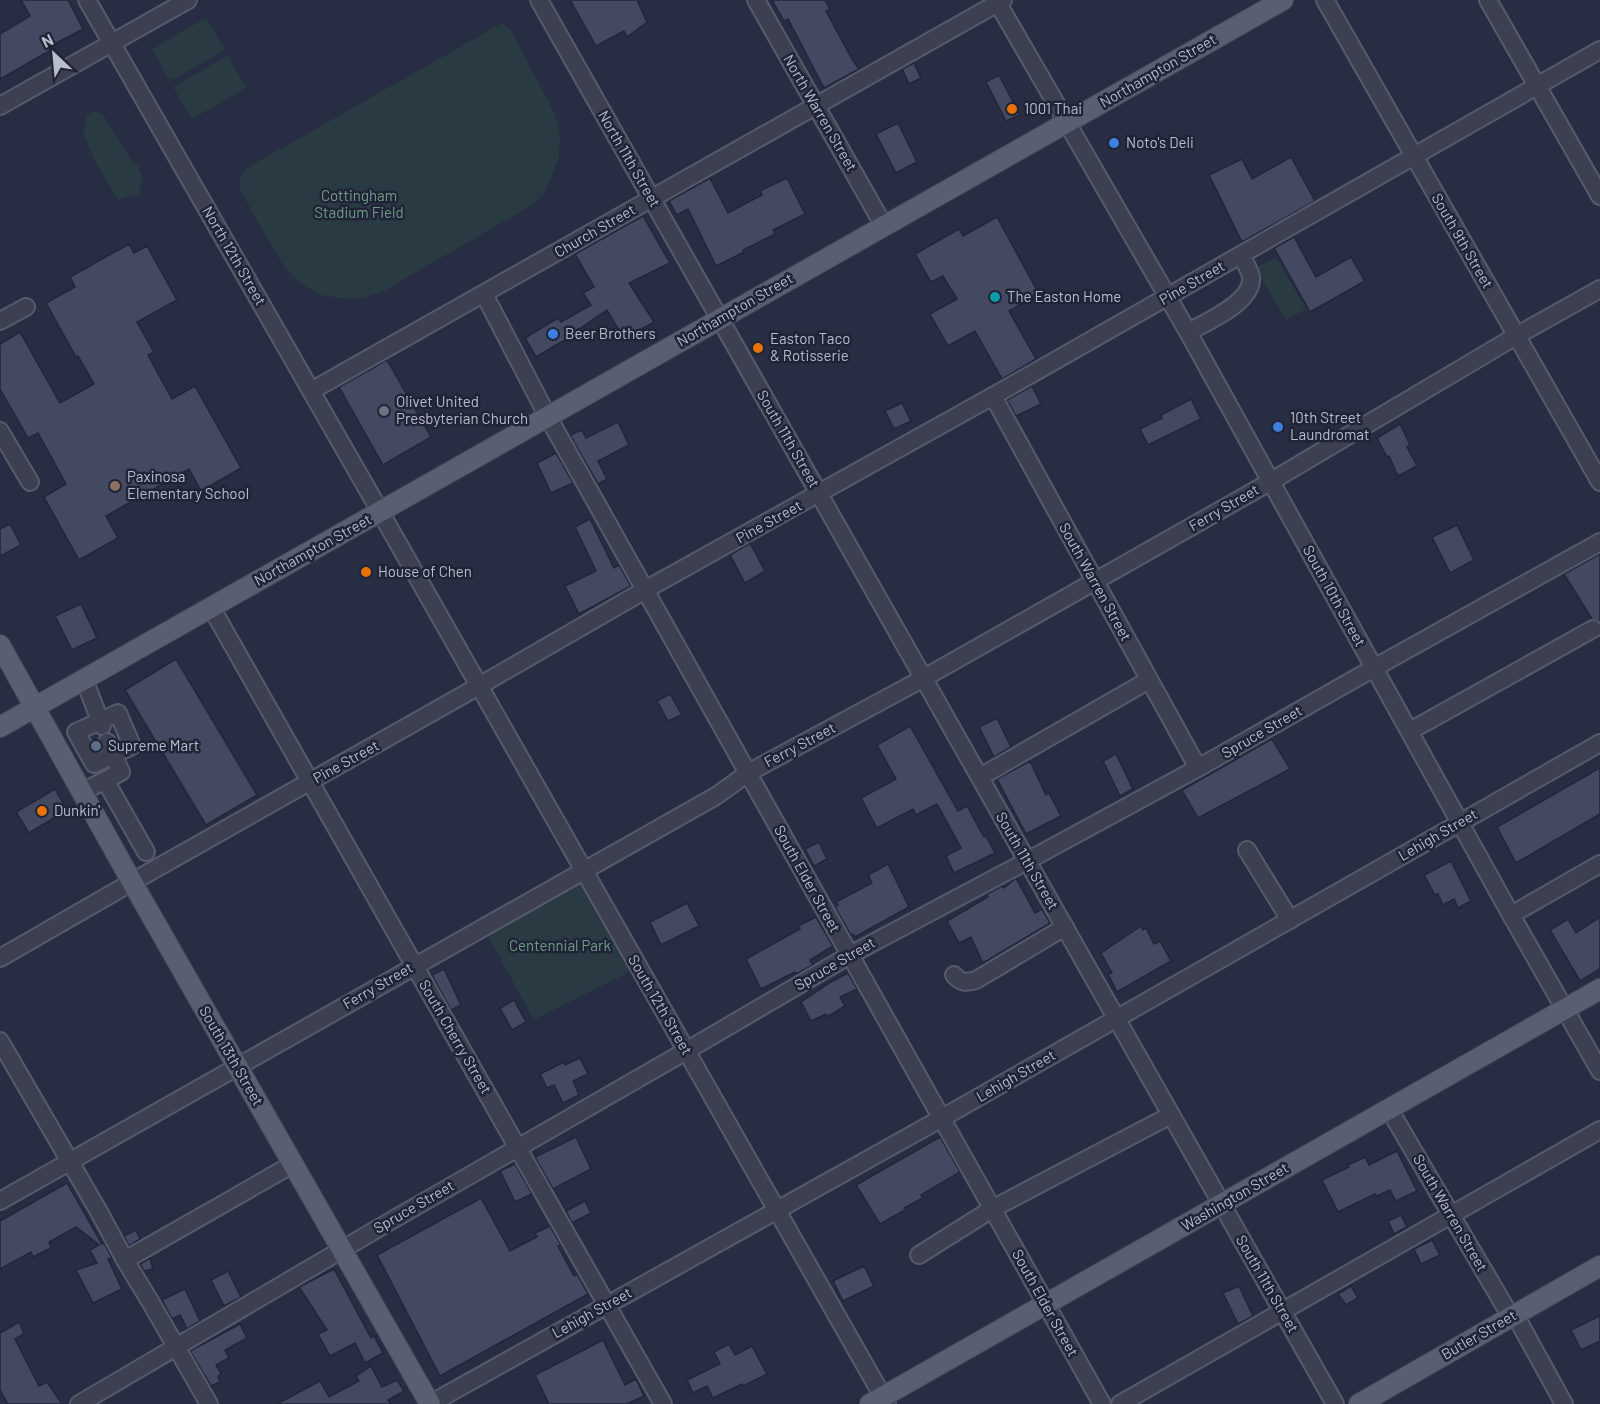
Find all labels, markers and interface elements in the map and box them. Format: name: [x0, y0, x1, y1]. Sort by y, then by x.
north arrow: [24, 24, 84, 84]
text: N: [38, 29, 56, 51]
street label: Northampton Street: [1096, 30, 1219, 111]
street label: North Warren Street: [780, 51, 862, 174]
place label: 1001 Thai: [1024, 99, 1082, 117]
marker: 1001 Thai: [1005, 102, 1019, 116]
street label: North 11th Street: [595, 107, 665, 210]
place label: Noto's Deli: [1126, 133, 1194, 151]
marker: Noto's Deli: [1107, 136, 1121, 150]
park label: Cottingham Stadium Field: [314, 186, 404, 221]
street label: South 9th Street: [1428, 190, 1497, 291]
street label: Church Street: [551, 200, 638, 261]
street label: North 12th Street: [199, 203, 270, 308]
street label: Pine Street: [1156, 256, 1227, 308]
street label: Northampton Street: [673, 269, 796, 350]
place label: The Easton Home: [1007, 287, 1121, 305]
marker: The Easton Home: [988, 290, 1002, 304]
place label: Beer Brothers: [565, 324, 656, 342]
marker: Beer Brothers: [546, 327, 560, 341]
place label: Easton Taco & Rotisserie: [770, 329, 850, 364]
marker: Easton Taco & Rotisserie: [751, 341, 765, 355]
street label: South 11th Street: [754, 387, 824, 490]
place label: Olivet United Presbyterian Church: [396, 392, 528, 427]
marker: Olivet United Presbyterian Church: [377, 404, 391, 418]
place label: 10th Street Laundromat: [1290, 408, 1369, 443]
marker: 10th Street Laundromat: [1271, 420, 1285, 434]
place label: Paxinosa Elementary School: [127, 467, 249, 502]
marker: Paxinosa Elementary School: [108, 479, 122, 493]
street label: Ferry Street: [1185, 480, 1262, 534]
street label: Pine Street: [732, 496, 805, 547]
street label: Northampton Street: [251, 509, 374, 589]
street label: South Warren Street: [1056, 519, 1136, 644]
street label: South 10th Street: [1300, 542, 1370, 649]
place label: House of Chen: [378, 562, 472, 580]
marker: House of Chen: [359, 565, 373, 579]
street label: Spruce Street: [1218, 701, 1305, 761]
street label: Ferry Street: [761, 718, 838, 770]
place label: Supreme Mart: [108, 736, 199, 754]
street label: Pine Street: [309, 736, 382, 787]
marker: Supreme Mart: [89, 739, 103, 753]
place label: Dunkin': [54, 801, 100, 819]
marker: Dunkin': [35, 804, 49, 818]
street label: Lehigh Street: [1395, 804, 1480, 864]
street label: South 11th Street: [993, 809, 1063, 912]
street label: South Elder Street: [771, 822, 845, 935]
street label: Spruce Street: [791, 933, 878, 993]
park label: Centennial Park: [509, 936, 611, 954]
street label: South 12th Street: [625, 951, 697, 1058]
street label: Ferry Street: [339, 958, 416, 1012]
street label: South Cherry Street: [416, 976, 496, 1097]
street label: South 13th Street: [196, 1003, 268, 1108]
street label: Lehigh Street: [973, 1045, 1058, 1105]
street label: South Warren Street: [1410, 1151, 1492, 1274]
street label: Washington Street: [1178, 1158, 1291, 1234]
street label: Spruce Street: [370, 1176, 457, 1236]
street label: South 11th Street: [1233, 1232, 1303, 1335]
street label: South Elder Street: [1009, 1246, 1083, 1359]
street label: Lehigh Street: [548, 1283, 635, 1341]
street label: Butler Street: [1438, 1305, 1519, 1363]

